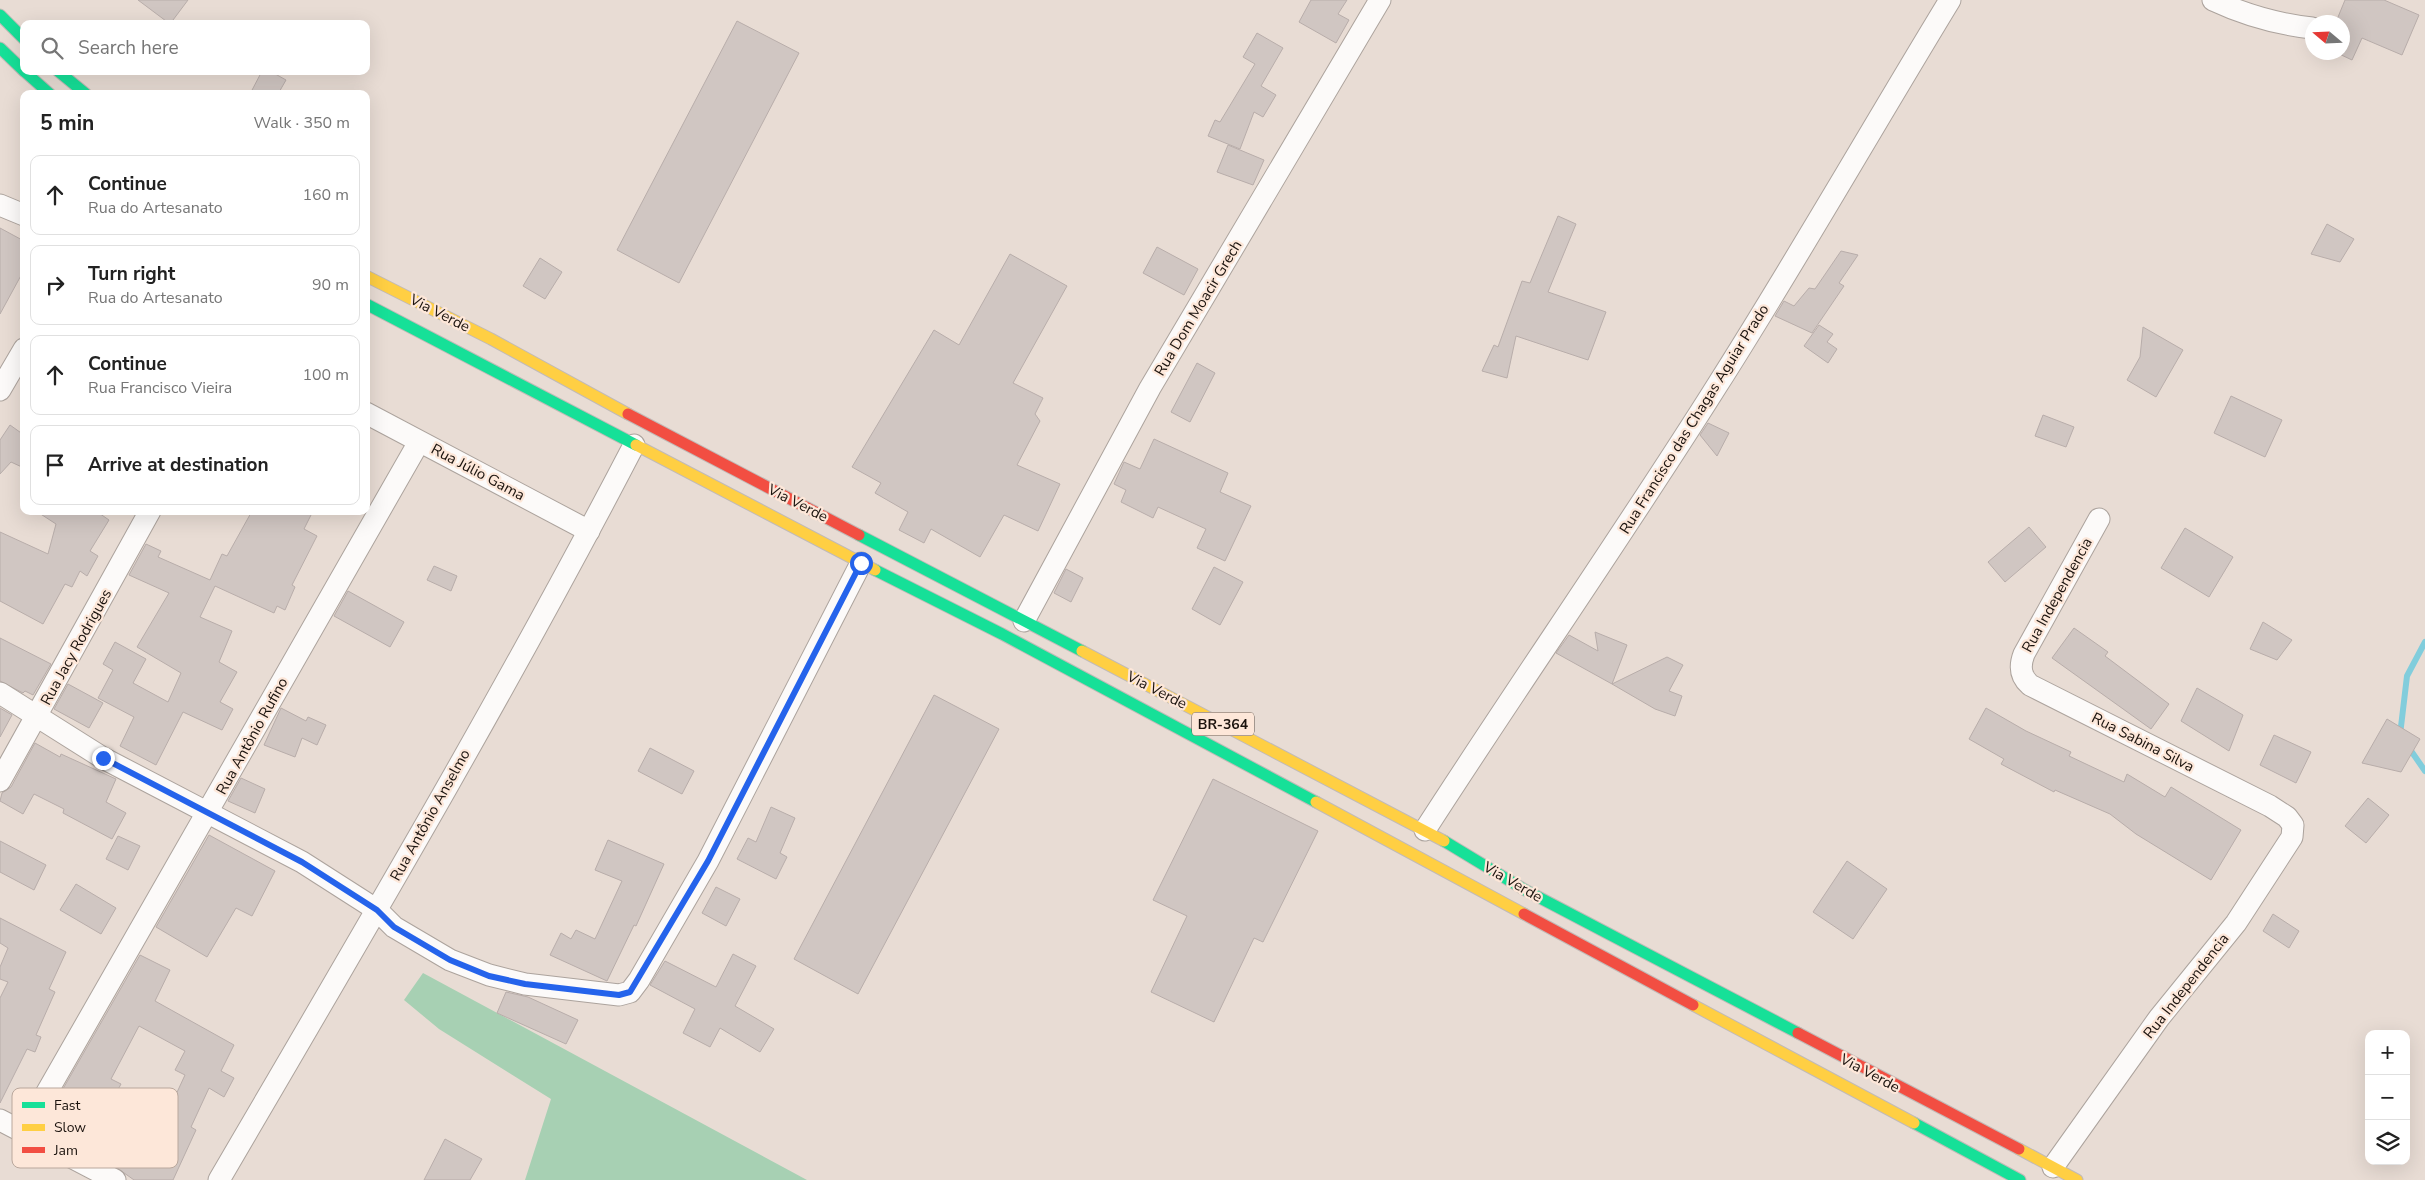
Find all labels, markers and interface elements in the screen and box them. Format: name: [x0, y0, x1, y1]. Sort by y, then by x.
north arrow: [2305, 15, 2350, 60]
search box: [20, 20, 370, 75]
icon: search: [38, 34, 66, 62]
text: Search here: [78, 35, 179, 61]
text: 5 min: [40, 109, 94, 137]
text: Walk · 350 m: [254, 112, 350, 134]
text: Continue: [88, 171, 167, 197]
icon: ahead: [41, 181, 69, 209]
text: 160 m: [302, 184, 349, 206]
text: Rua do Artesanato: [88, 197, 223, 219]
street label: Rua Dom Moacir Grech: [1150, 237, 1246, 379]
text: Turn right: [88, 261, 175, 287]
icon: right: [41, 271, 69, 299]
text: 90 m: [312, 274, 349, 296]
text: Rua do Artesanato: [88, 287, 223, 309]
street label: Via Verde: [406, 289, 474, 337]
street label: Rua Francisco das Chagas Aguiar Prado: [1615, 300, 1773, 538]
text: Continue: [88, 351, 167, 377]
icon: ahead: [41, 361, 69, 389]
text: 100 m: [302, 364, 349, 386]
text: Rua Francisco Vieira: [88, 377, 232, 399]
street label: Rua Júlio Gama: [428, 439, 528, 505]
icon: arrive: [41, 451, 69, 479]
text: Arrive at destination: [88, 452, 269, 478]
street label: Via Verde: [764, 479, 832, 527]
street label: Rua Independencia: [2017, 534, 2097, 656]
route start: [850, 552, 873, 575]
street label: Rua Jacy Rodrigues: [36, 585, 116, 709]
street label: Via Verde: [1123, 666, 1191, 714]
street label: Rua Antônio Rufino: [211, 674, 293, 798]
street label: Rua Sabina Silva: [2088, 708, 2198, 776]
road number: BR-364: [1192, 712, 1254, 736]
street label: Rua Antônio Anselmo: [385, 746, 475, 884]
route end: [92, 747, 115, 770]
street label: Via Verde: [1479, 857, 1546, 907]
street label: Rua Independencia: [2139, 929, 2233, 1043]
map controls: [2365, 1030, 2410, 1165]
button: +: [2365, 1030, 2410, 1075]
street label: Via Verde: [1836, 1048, 1903, 1097]
button: −: [2365, 1075, 2410, 1120]
legend: [12, 1088, 178, 1168]
text: Fast: [54, 1096, 80, 1115]
text: Slow: [54, 1118, 86, 1137]
button: layers: [2365, 1120, 2410, 1165]
text: Jam: [53, 1141, 78, 1160]

